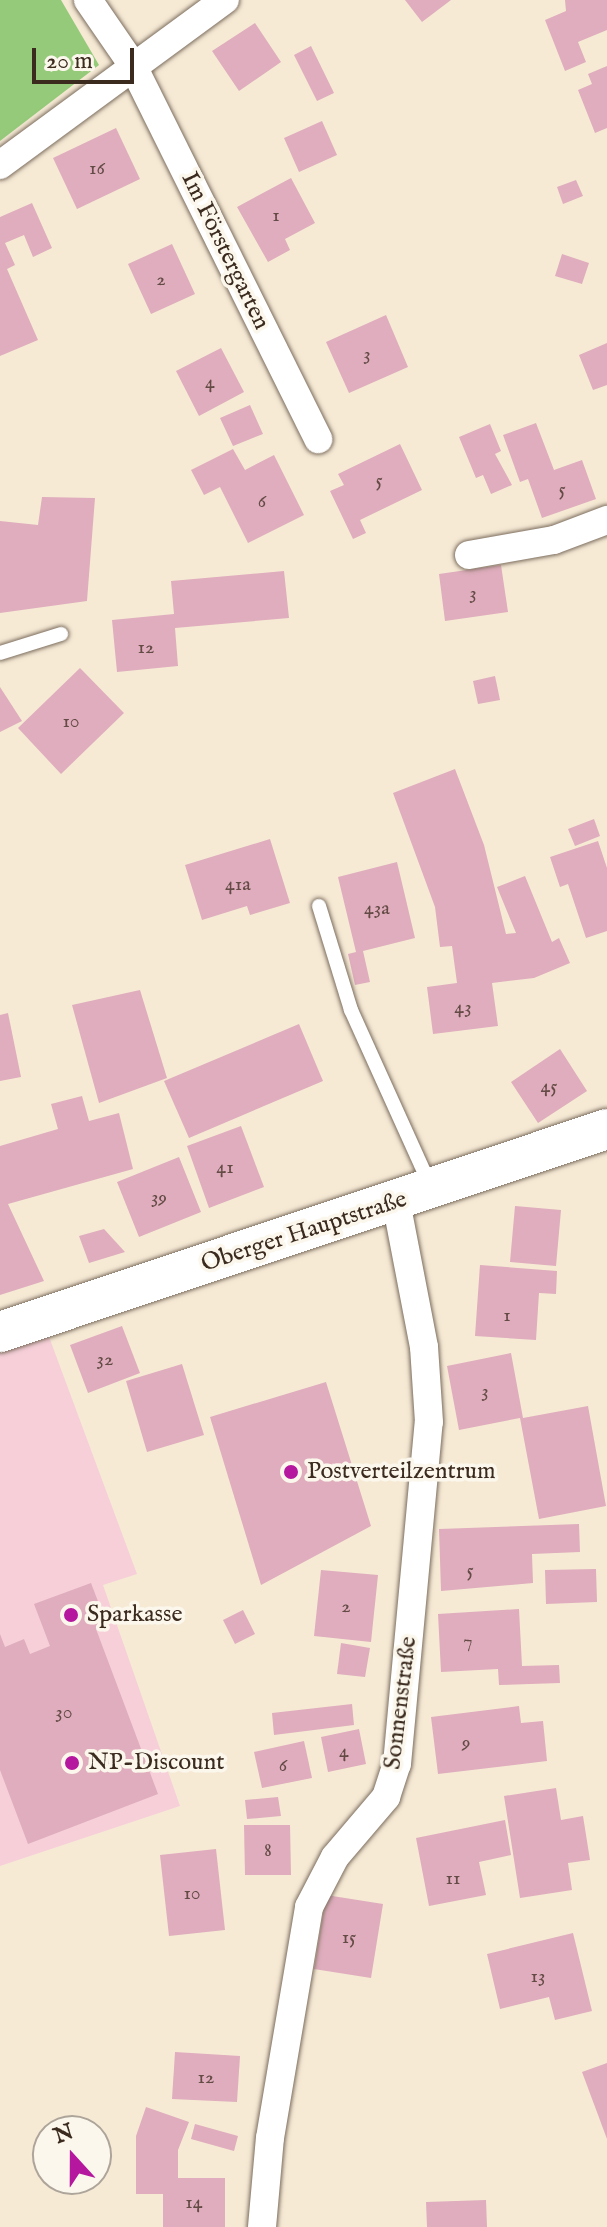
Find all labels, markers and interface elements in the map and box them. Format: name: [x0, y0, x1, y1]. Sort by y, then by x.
scale bar: [36, 32, 138, 82]
text: 20 m: [46, 46, 93, 77]
house number: 16: [89, 156, 105, 180]
street label: Im Förstergarten: [174, 168, 276, 334]
house number: 1: [272, 203, 280, 227]
house number: 2: [156, 267, 166, 291]
house number: 3: [363, 342, 371, 366]
house number: 4: [205, 370, 215, 394]
house number: 5: [375, 468, 383, 492]
house number: 5: [558, 477, 566, 501]
house number: 6: [258, 489, 266, 513]
house number: 3: [469, 581, 477, 605]
house number: 12: [138, 635, 154, 659]
house number: 10: [62, 709, 80, 733]
house number: 41a: [225, 872, 251, 896]
house number: 43a: [364, 896, 390, 920]
house number: 43: [454, 995, 472, 1019]
house number: 45: [541, 1074, 557, 1098]
house number: 41: [216, 1155, 234, 1179]
house number: 39: [151, 1185, 167, 1209]
street label: Oberger Hauptstraße: [198, 1185, 410, 1279]
house number: 1: [503, 1303, 511, 1327]
house number: 32: [97, 1347, 113, 1371]
house number: 3: [481, 1379, 489, 1403]
place label: Postverteilzentrum: [307, 1458, 496, 1486]
marker: Postverteilzentrum: [282, 1463, 300, 1481]
house number: 5: [466, 1558, 474, 1582]
house number: 2: [341, 1594, 351, 1618]
place label: Sparkasse: [87, 1601, 183, 1629]
marker: Sparkasse: [62, 1606, 80, 1624]
house number: 7: [463, 1629, 473, 1653]
street label: Sonnenstraße: [379, 1635, 423, 1771]
house number: 30: [55, 1700, 73, 1724]
house number: 9: [462, 1730, 470, 1754]
house number: 4: [339, 1739, 349, 1763]
place label: NP-Discount: [88, 1749, 224, 1777]
house number: 6: [279, 1753, 287, 1777]
marker: NP-Discount: [63, 1754, 81, 1772]
house number: 8: [264, 1838, 272, 1862]
house number: 11: [446, 1866, 460, 1890]
house number: 10: [183, 1881, 201, 1905]
house number: 15: [342, 1925, 356, 1949]
house number: 13: [531, 1964, 545, 1988]
house number: 12: [198, 2065, 214, 2089]
north arrow: [32, 2115, 112, 2195]
text: N: [50, 2118, 78, 2151]
house number: 14: [185, 2190, 203, 2214]

